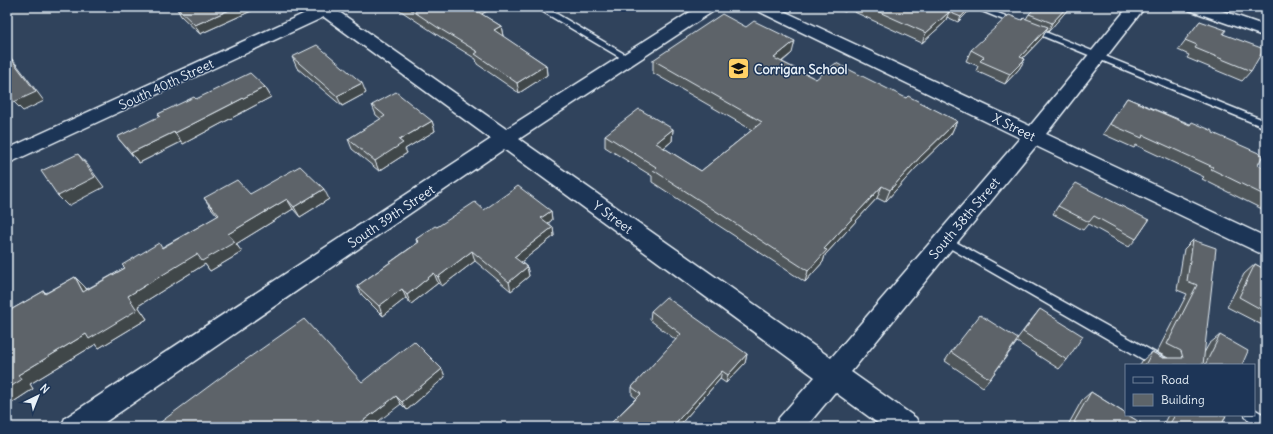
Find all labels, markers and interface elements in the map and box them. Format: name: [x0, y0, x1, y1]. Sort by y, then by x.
street label: South 40th Street: [116, 55, 217, 114]
school or university icon: Corrigan School: [726, 56, 752, 82]
place label: Corrigan School: [754, 61, 848, 78]
street label: X Street: [989, 110, 1039, 145]
street label: South 38th Street: [925, 173, 1004, 263]
street label: South 39th Street: [344, 181, 439, 252]
street label: Y Street: [590, 197, 636, 238]
legend: [1125, 364, 1255, 416]
text: Road: [1161, 372, 1189, 387]
north arrow: [18, 376, 58, 416]
text: N: [37, 381, 52, 396]
text: Building: [1161, 392, 1205, 407]

